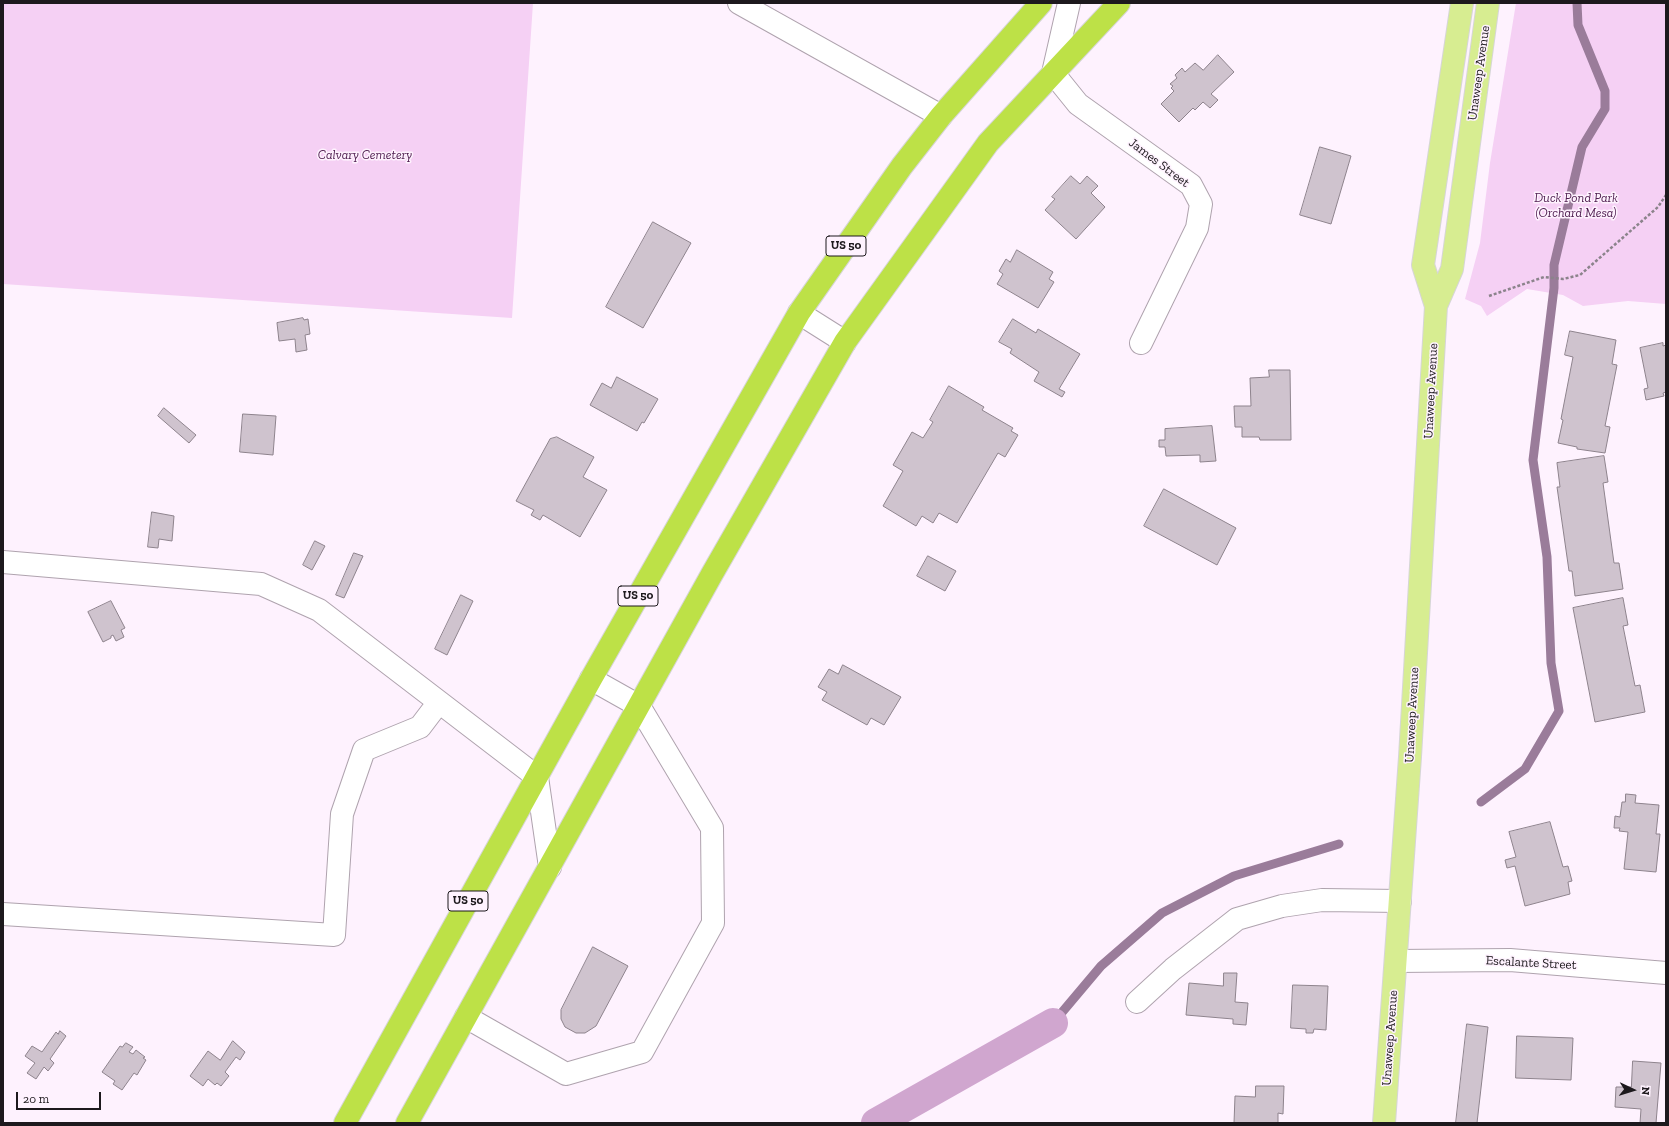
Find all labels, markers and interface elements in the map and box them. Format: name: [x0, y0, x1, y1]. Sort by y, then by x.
street label: Unaweep Avenue: [1465, 24, 1493, 122]
street label: James Street: [1126, 135, 1192, 191]
park label: Calvary Cemetery: [318, 147, 412, 163]
park label: Duck Pond Park (Orchard Mesa): [1534, 190, 1618, 221]
road number: US 50: [826, 236, 866, 256]
street label: Unaweep Avenue: [1421, 343, 1441, 439]
road number: US 50: [618, 586, 658, 606]
street label: Unaweep Avenue: [1402, 667, 1422, 763]
road number: US 50: [448, 891, 488, 911]
street label: Escalante Street: [1485, 953, 1577, 973]
street label: Unaweep Avenue: [1379, 990, 1401, 1086]
north arrow: [1613, 1070, 1653, 1110]
scale bar: [18, 1084, 103, 1110]
text: N: [1639, 1086, 1652, 1096]
text: 20 m: [23, 1092, 49, 1106]

